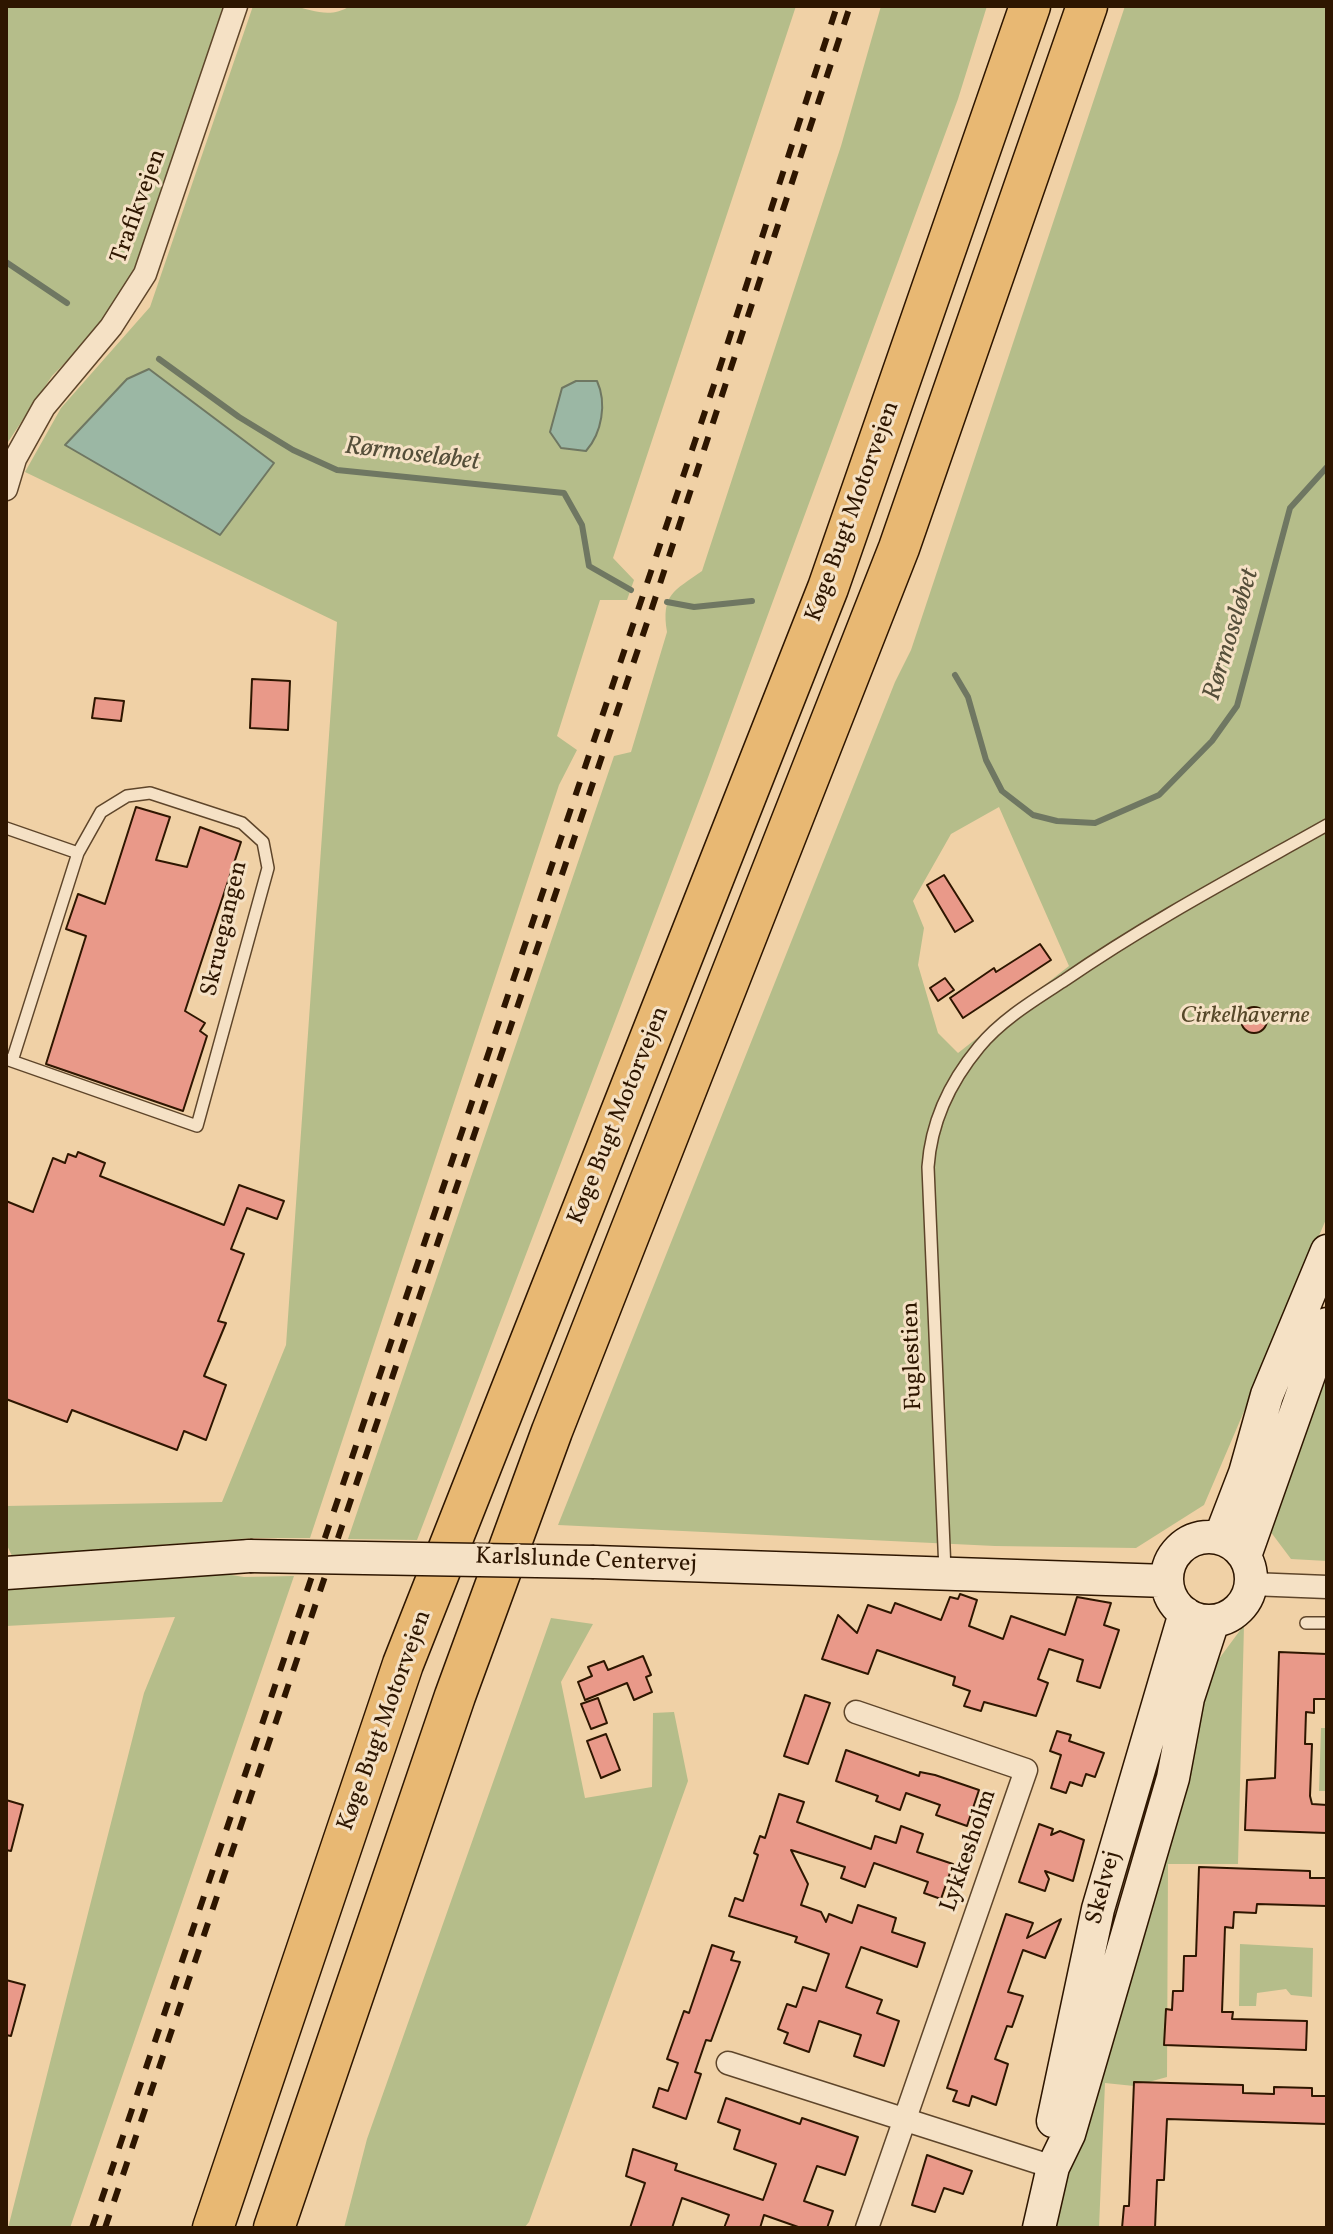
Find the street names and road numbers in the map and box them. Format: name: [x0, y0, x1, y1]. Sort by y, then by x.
street label: Trafikvejen: [106, 146, 174, 268]
street label: Køge Bugt Motorvejen: [801, 398, 907, 626]
street label: Skruegangen: [196, 859, 256, 999]
street label: Køge Bugt Motorvejen: [563, 1003, 677, 1229]
street label: Fuglestien: [898, 1301, 930, 1411]
street label: Karlslunde Centervej: [475, 1544, 697, 1580]
street label: Køge Bugt Motorvejen: [333, 1607, 439, 1835]
street label: Lykkesholm: [936, 1786, 1004, 1916]
street label: Skelvej: [1081, 1848, 1129, 1928]

